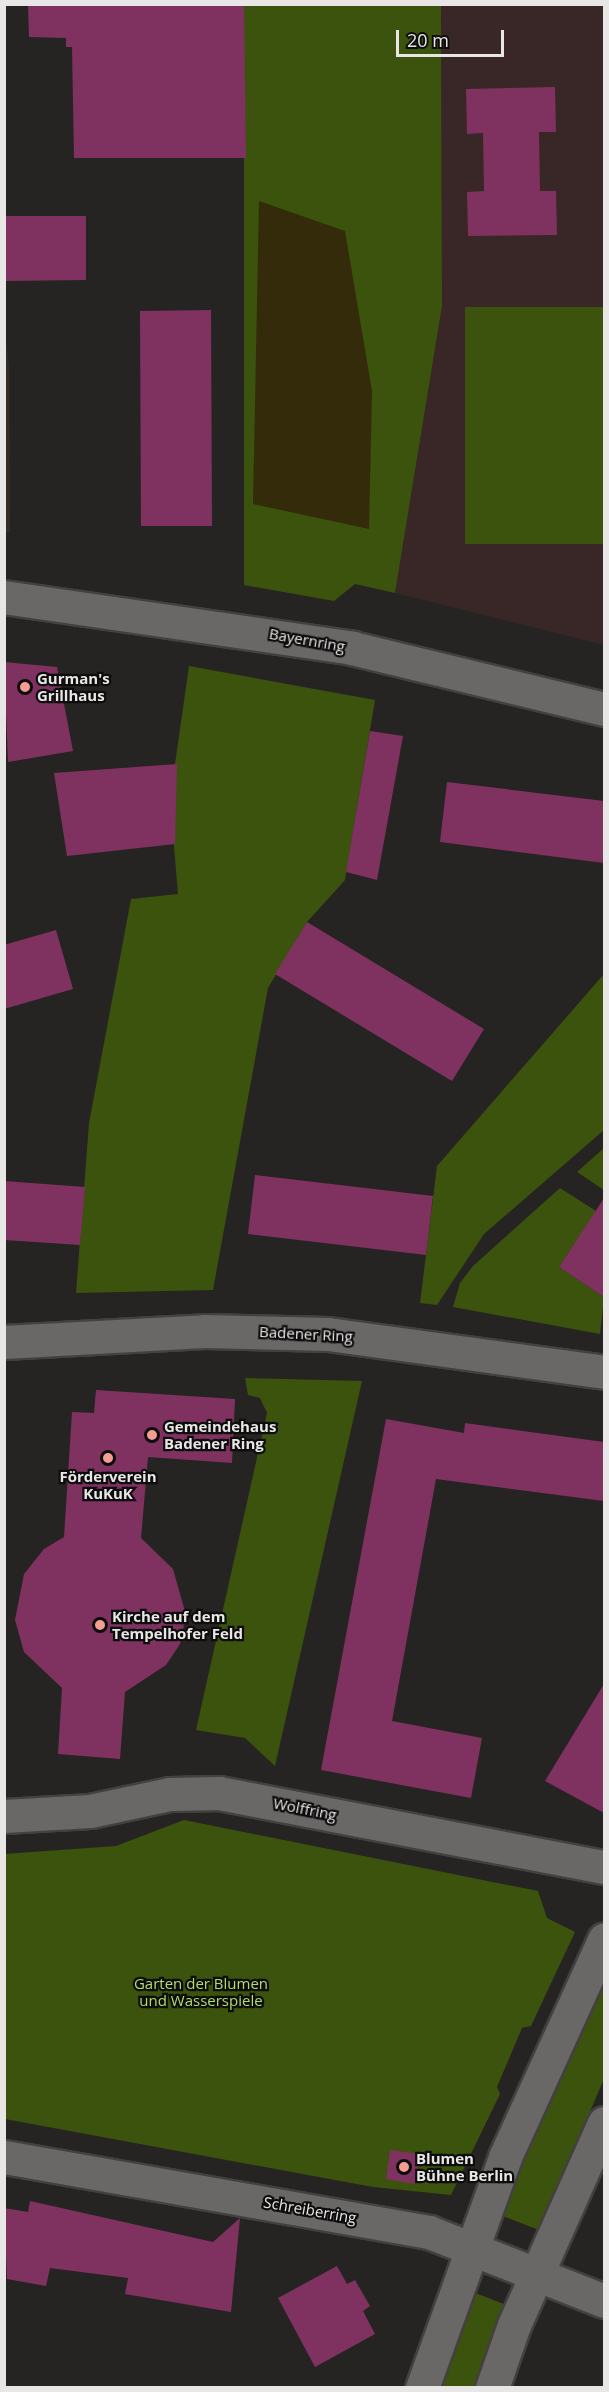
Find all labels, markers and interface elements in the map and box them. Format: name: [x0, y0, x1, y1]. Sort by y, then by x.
scale bar: [399, 18, 507, 56]
text: 20 m: [407, 28, 449, 52]
street label: Bayernring: [268, 624, 346, 656]
place label: Gurman's Grillhaus: [37, 669, 110, 704]
marker: Gurman's Grillhaus: [18, 680, 32, 694]
street label: Badener Ring: [259, 1323, 353, 1345]
place label: Gemeindehaus Badener Ring: [164, 1417, 276, 1452]
marker: Gemeindehaus Badener Ring: [145, 1428, 159, 1442]
marker: Förderverein KuKuK: [101, 1451, 115, 1465]
place label: Förderverein KuKuK: [59, 1467, 157, 1502]
place label: Kirche auf dem Tempelhofer Feld: [112, 1607, 243, 1642]
marker: Kirche auf dem Tempelhofer Feld: [93, 1618, 107, 1632]
street label: Wolffring: [272, 1794, 338, 1824]
park label: Garten der Blumen und Wasserspiele: [134, 1974, 268, 2009]
place label: Blumen Bühne Berlin: [416, 2149, 513, 2184]
marker: Blumen Bühne Berlin: [397, 2160, 411, 2174]
street label: Schreiberring: [262, 2193, 358, 2227]

